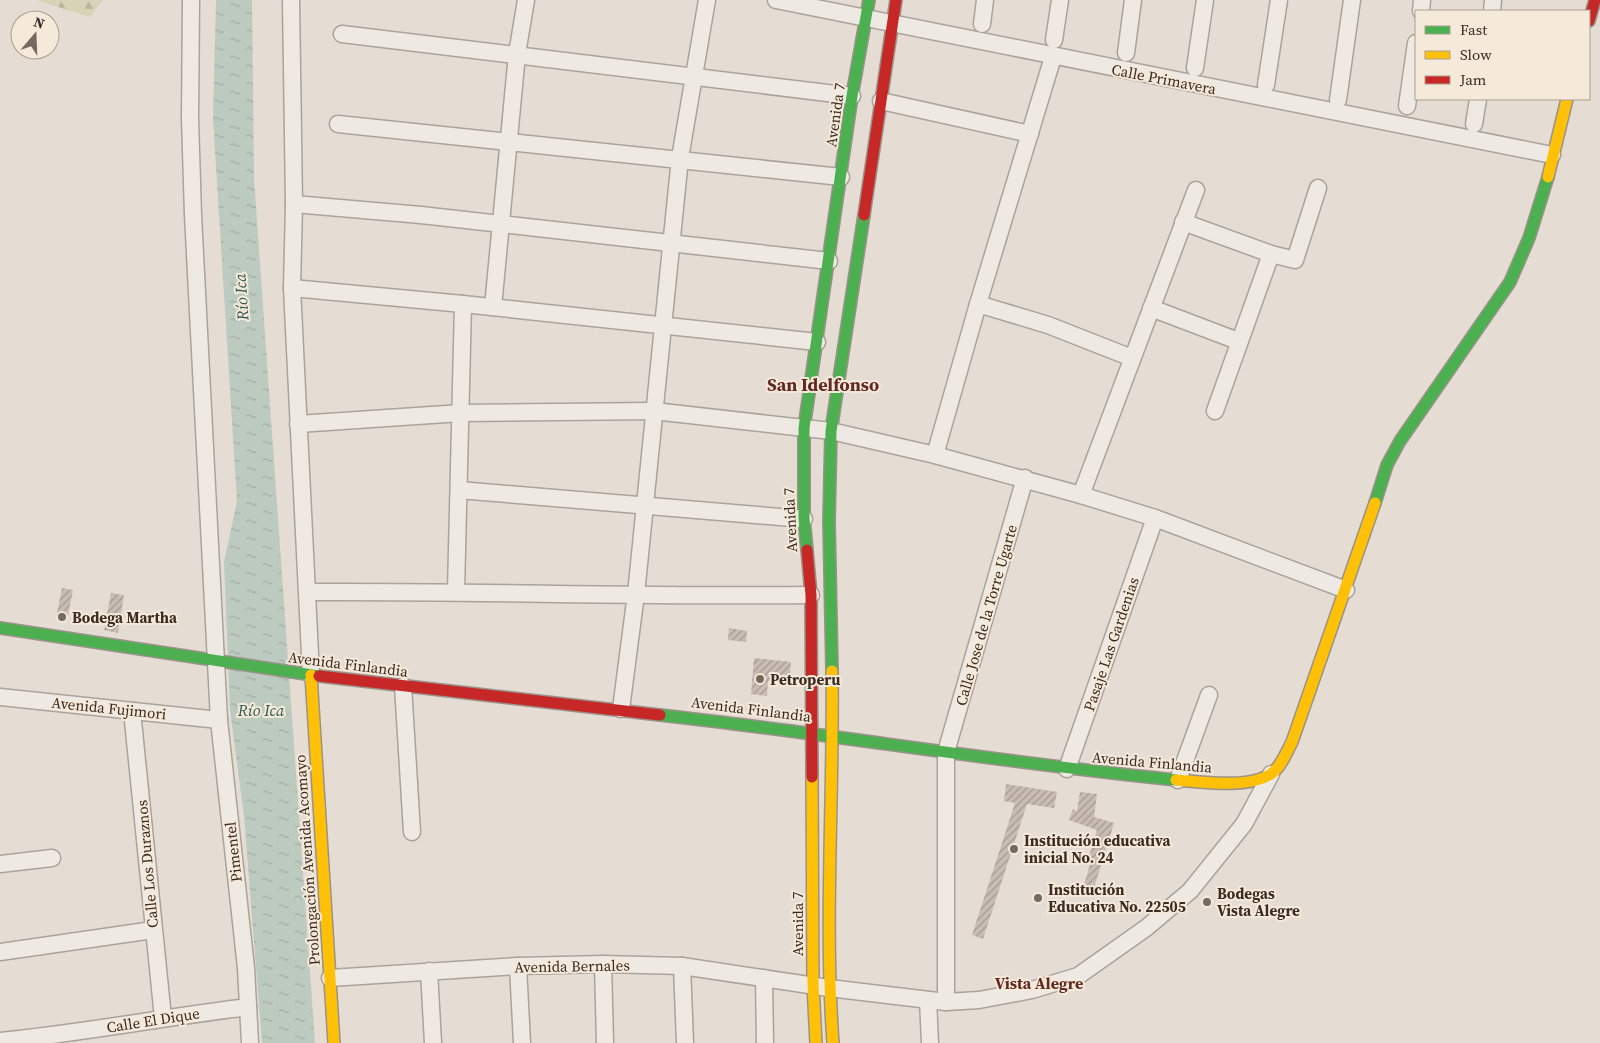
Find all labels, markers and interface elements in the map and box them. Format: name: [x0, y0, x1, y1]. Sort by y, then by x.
north arrow: [10, 10, 60, 60]
legend: [1415, 10, 1590, 100]
text: N: [31, 12, 47, 34]
text: Fast: [1460, 19, 1487, 40]
text: Slow: [1460, 44, 1492, 65]
street label: Calle Primavera: [1110, 59, 1219, 100]
text: Jam: [1459, 69, 1487, 90]
street label: Avenida 7: [820, 82, 850, 148]
water label: Río Ica: [228, 272, 254, 322]
district label: San Idelfonso: [767, 372, 879, 397]
street label: Avenida 7: [778, 487, 802, 553]
street label: Calle Jose de la Torre Ugarte: [950, 522, 1022, 708]
street label: Pasaje Las Gardenias: [1078, 574, 1144, 714]
place label: Bodega Martha: [72, 607, 178, 628]
marker: Bodega Martha: [56, 611, 68, 623]
street label: Avenida Finlandia: [287, 646, 410, 682]
place label: Petroperu: [770, 669, 840, 690]
marker: Petroperu: [754, 673, 766, 685]
street label: Avenida Finlandia: [690, 691, 813, 727]
street label: Avenida Fujimori: [51, 692, 167, 724]
water label: Río Ica: [237, 699, 285, 721]
street label: Avenida Finlandia: [1091, 746, 1213, 778]
street label: Prolongación Avenida Acomayo: [289, 754, 325, 966]
street label: Calle Los Duraznos: [131, 799, 163, 929]
street label: Pimentel: [219, 820, 247, 883]
place label: Institución educativa inicial No. 24: [1024, 830, 1171, 868]
marker: Institución educativa inicial No. 24: [1008, 843, 1020, 855]
place label: Institución Educativa No. 22505: [1048, 879, 1186, 917]
place label: Bodegas Vista Alegre: [1217, 883, 1300, 921]
street label: Avenida 7: [787, 892, 808, 956]
marker: Institución Educativa No. 22505: [1032, 892, 1044, 904]
marker: Bodegas Vista Alegre: [1201, 896, 1213, 908]
street label: Avenida Bernales: [514, 954, 630, 978]
district label: Vista Alegre: [995, 972, 1083, 994]
street label: Calle El Dique: [105, 1002, 201, 1038]

